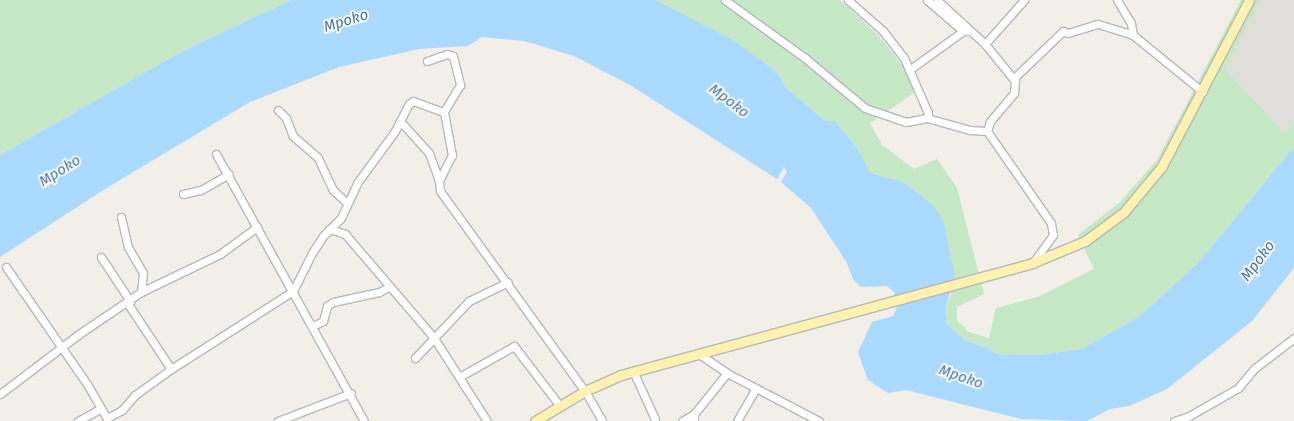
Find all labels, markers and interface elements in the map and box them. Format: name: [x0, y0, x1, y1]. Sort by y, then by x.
water label: Mpoko: [321, 6, 371, 36]
water label: Mpoko: [705, 80, 753, 122]
water label: Mpoko: [36, 151, 84, 191]
water label: Mpoko: [1237, 237, 1279, 285]
water label: Mpoko: [936, 361, 986, 393]

